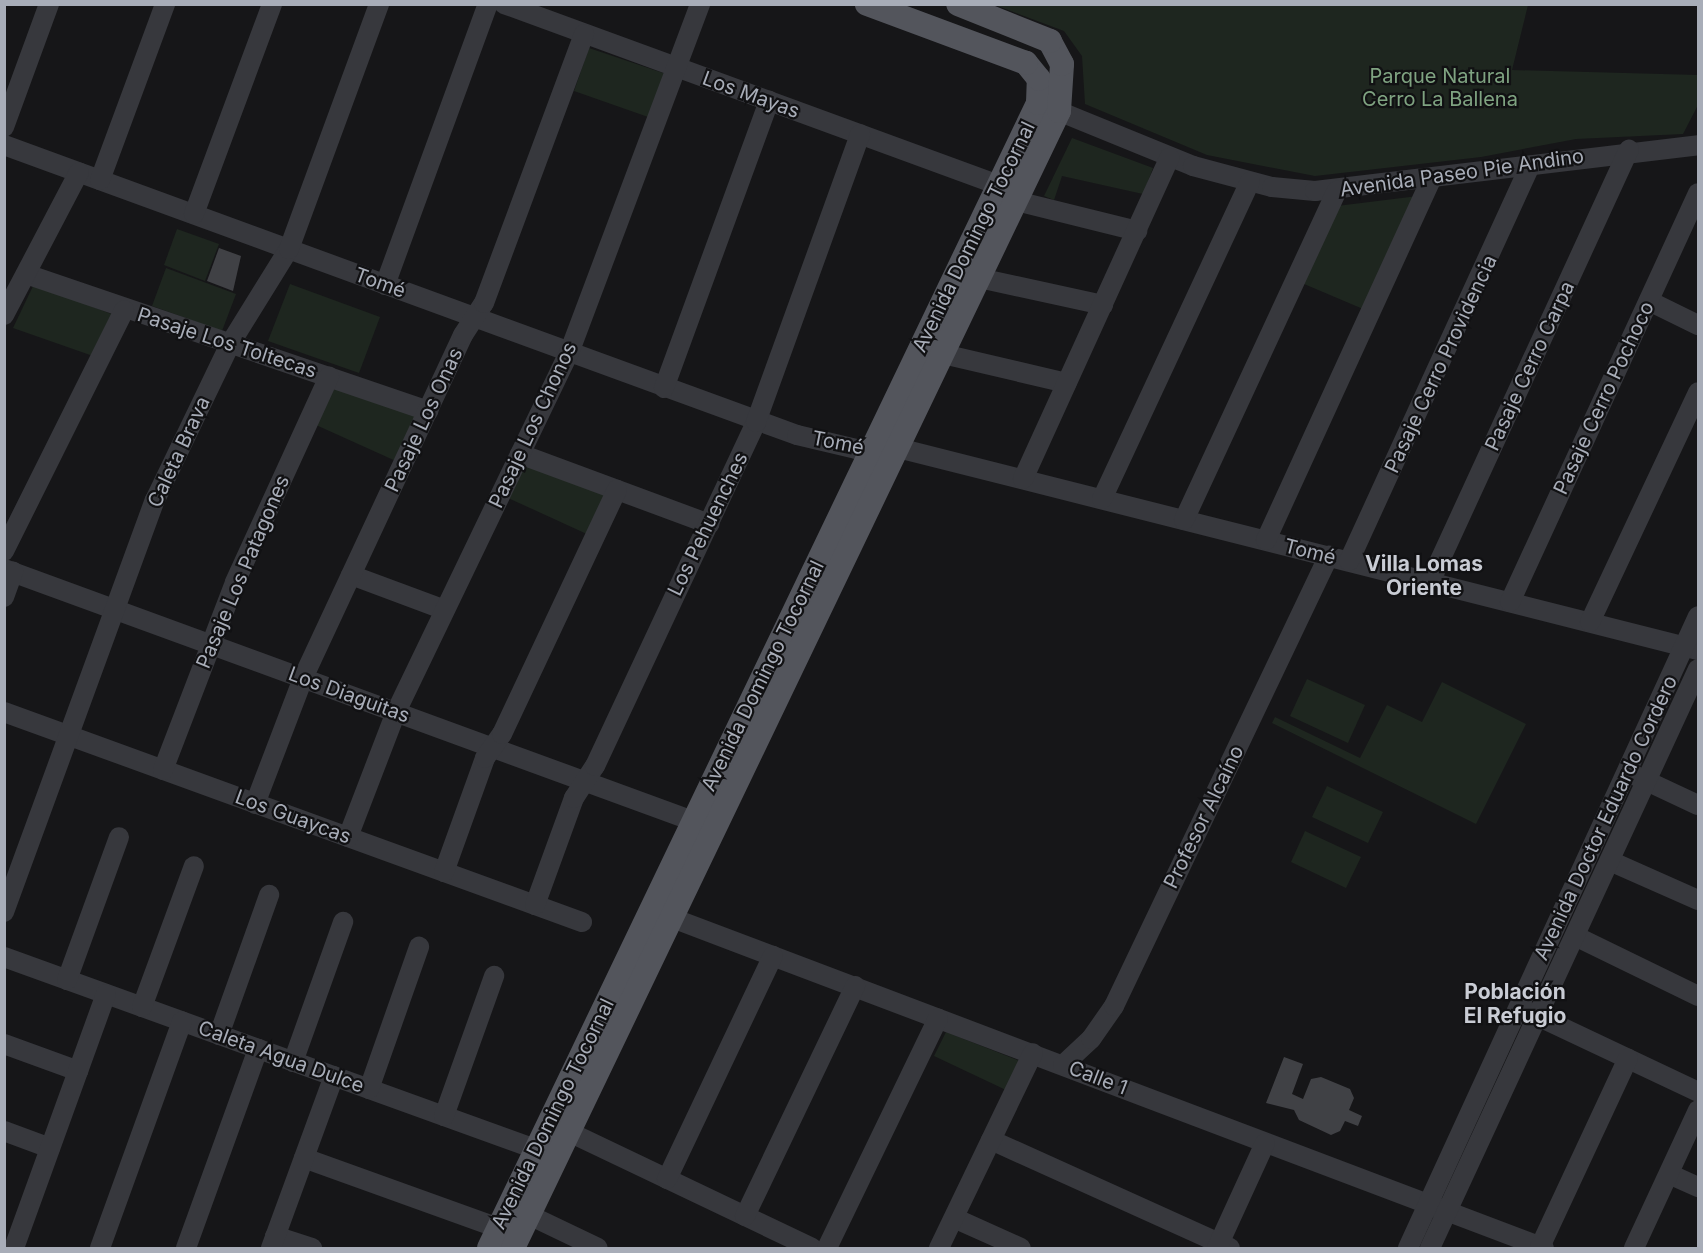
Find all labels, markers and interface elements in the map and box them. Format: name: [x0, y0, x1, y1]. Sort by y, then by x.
park label: Parque Natural Cerro La Ballena: [1362, 65, 1518, 112]
street label: Los Mayas: [699, 66, 803, 124]
street label: Avenida Domingo Tocornal: [908, 118, 1040, 356]
street label: Avenida Paseo Pie Andino: [1339, 144, 1585, 202]
street label: Pasaje Cerro Providencia: [1380, 251, 1502, 477]
street label: Tomé: [351, 263, 409, 303]
street label: Pasaje Cerro Carpa: [1480, 277, 1580, 455]
street label: Pasaje Cerro Pochoco: [1549, 298, 1659, 498]
street label: Pasaje Los Toltecas: [134, 303, 320, 383]
street label: Pasaje Los Chonos: [484, 338, 582, 512]
street label: Pasaje Los Onas: [380, 344, 468, 496]
street label: Caleta Brava: [143, 393, 215, 511]
street label: Tomé: [810, 426, 866, 460]
street label: Los Pehuenches: [663, 448, 753, 600]
street label: Pasaje Los Patagones: [191, 472, 295, 672]
street label: Tomé: [1282, 534, 1338, 570]
district label: Villa Lomas Oriente: [1365, 551, 1483, 601]
street label: Avenida Domingo Tocornal: [697, 557, 829, 795]
street label: Los Diaguitas: [285, 662, 413, 728]
street label: Avenida Doctor Eduardo Cordero: [1529, 672, 1683, 964]
street label: Profesor Alcaíno: [1159, 742, 1249, 892]
street label: Los Guaycas: [232, 785, 354, 849]
district label: Población El Refugio: [1464, 979, 1566, 1029]
street label: Avenida Domingo Tocornal: [487, 995, 619, 1233]
street label: Caleta Agua Dulce: [195, 1016, 367, 1098]
street label: Calle 1: [1065, 1056, 1131, 1100]

